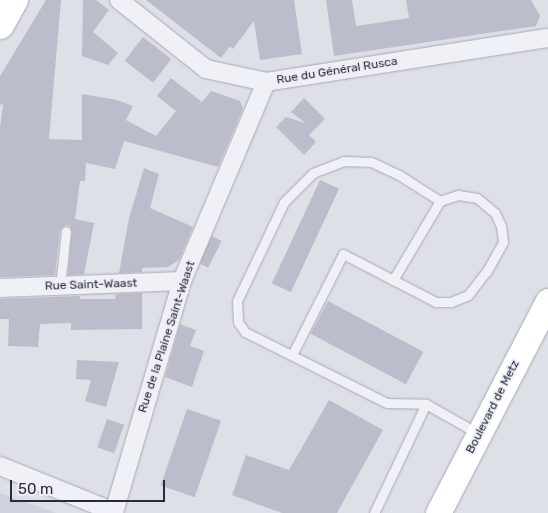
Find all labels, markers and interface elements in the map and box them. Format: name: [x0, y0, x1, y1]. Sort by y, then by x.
street label: Rue du Général Rusca: [275, 54, 399, 88]
street label: Rue de la Plaine Saint-Waast: [136, 259, 198, 415]
street label: Rue Saint-Waast: [45, 276, 137, 294]
street label: Boulevard de Metz: [463, 358, 523, 456]
scale bar: [12, 470, 168, 502]
text: 50 m: [18, 480, 53, 498]

